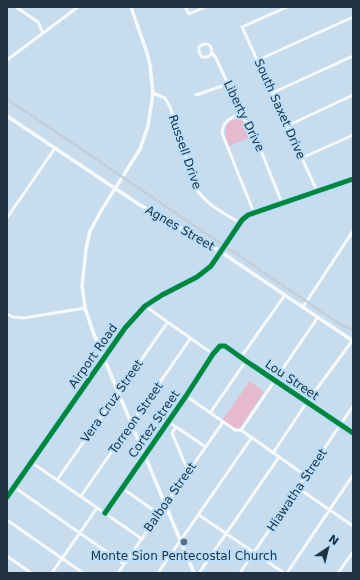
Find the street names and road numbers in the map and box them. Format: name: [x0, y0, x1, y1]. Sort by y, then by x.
street label: South Saxet Drive: [252, 57, 308, 161]
street label: Liberty Drive: [221, 78, 267, 154]
street label: Russell Drive: [166, 113, 204, 191]
street label: Agnes Street: [143, 203, 217, 254]
street label: Airport Road: [66, 321, 120, 391]
street label: Vera Cruz Street: [78, 357, 146, 445]
street label: Lou Street: [263, 357, 322, 403]
street label: Torreon Street: [105, 379, 166, 458]
street label: Cortez Street: [126, 387, 183, 461]
street label: Hiawatha Street: [264, 446, 330, 534]
street label: Balboa Street: [141, 459, 199, 534]

